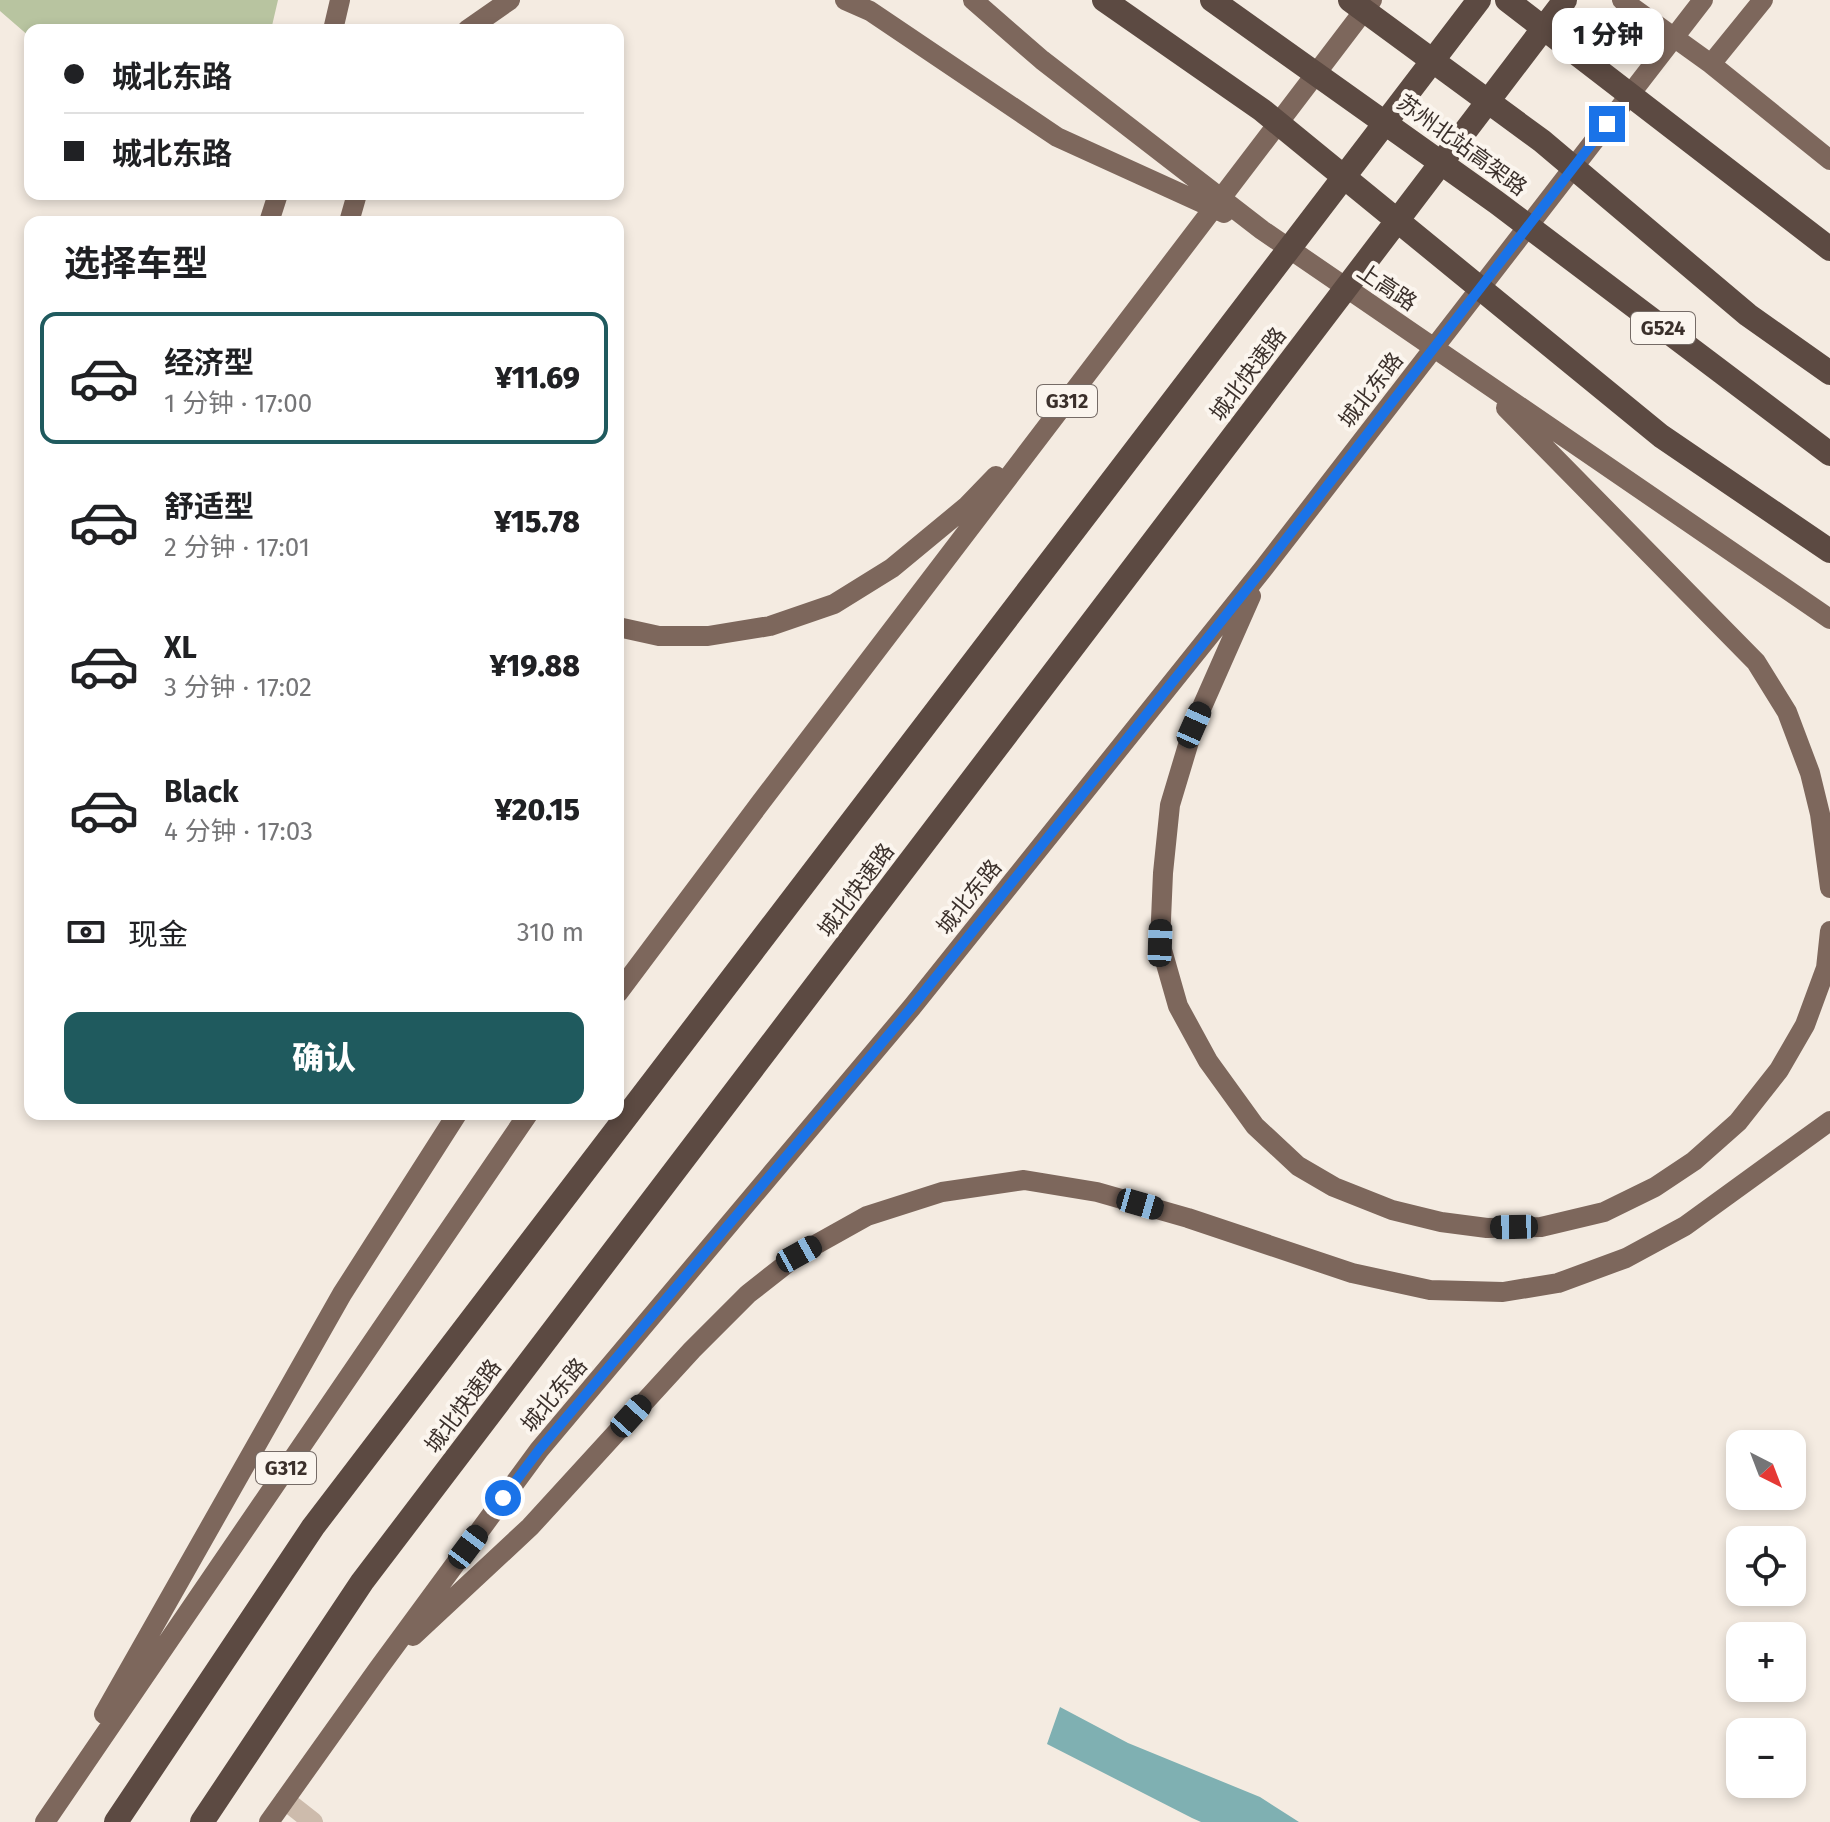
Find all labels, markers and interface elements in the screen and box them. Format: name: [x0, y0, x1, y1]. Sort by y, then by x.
callout: 1 分钟: [1551, 8, 1663, 64]
text: 1 分钟: [1573, 20, 1643, 51]
text: 城北东路: [112, 59, 232, 95]
street label: 苏州北站高架路: [1392, 89, 1532, 201]
route end: [1589, 106, 1625, 142]
text: 城北东路: [112, 136, 232, 172]
text: 选择车型: [64, 242, 208, 286]
street label: 上高路: [1352, 257, 1422, 317]
road number: G524: [1631, 312, 1695, 344]
street label: 城北快速路: [1204, 322, 1292, 426]
icon: car: [68, 342, 140, 414]
text: 经济型: [164, 345, 254, 381]
street label: 城北东路: [1333, 347, 1409, 433]
text: ¥11.69: [495, 360, 580, 396]
road number: G312: [1037, 385, 1097, 417]
text: 1 分钟 · 17:00: [164, 388, 312, 419]
icon: car: [68, 486, 140, 558]
text: 舒适型: [164, 489, 254, 525]
text: ¥15.78: [494, 504, 580, 540]
text: 2 分钟 · 17:01: [164, 532, 310, 563]
icon: car: [68, 630, 140, 702]
text: XL: [164, 630, 197, 666]
text: ¥19.88: [490, 648, 580, 684]
text: 3 分钟 · 17:02: [164, 672, 312, 703]
car: [1173, 698, 1215, 752]
icon: car: [68, 774, 140, 846]
text: Black: [164, 774, 239, 810]
text: ¥20.15: [495, 792, 580, 828]
text: 4 分钟 · 17:03: [164, 816, 313, 847]
street label: 城北快速路: [812, 838, 900, 942]
street label: 城北东路: [931, 854, 1007, 940]
icon: cash: [64, 910, 108, 954]
text: 现金: [128, 917, 188, 953]
text: 310 m: [517, 917, 584, 948]
car: [1147, 919, 1173, 967]
button: 确认: [64, 1012, 584, 1104]
car: [1114, 1186, 1166, 1222]
car: [1490, 1215, 1538, 1239]
car: [772, 1232, 826, 1276]
street label: 城北东路: [515, 1353, 593, 1437]
street label: 城北快速路: [419, 1354, 507, 1458]
car: [606, 1390, 656, 1442]
north arrow: [1726, 1430, 1806, 1510]
map controls: [1726, 1430, 1806, 1798]
road number: G312: [256, 1452, 316, 1484]
route start: [485, 1480, 521, 1516]
car: [444, 1521, 492, 1573]
button: locate: [1726, 1526, 1806, 1606]
button: +: [1726, 1622, 1806, 1702]
button: −: [1726, 1718, 1806, 1798]

